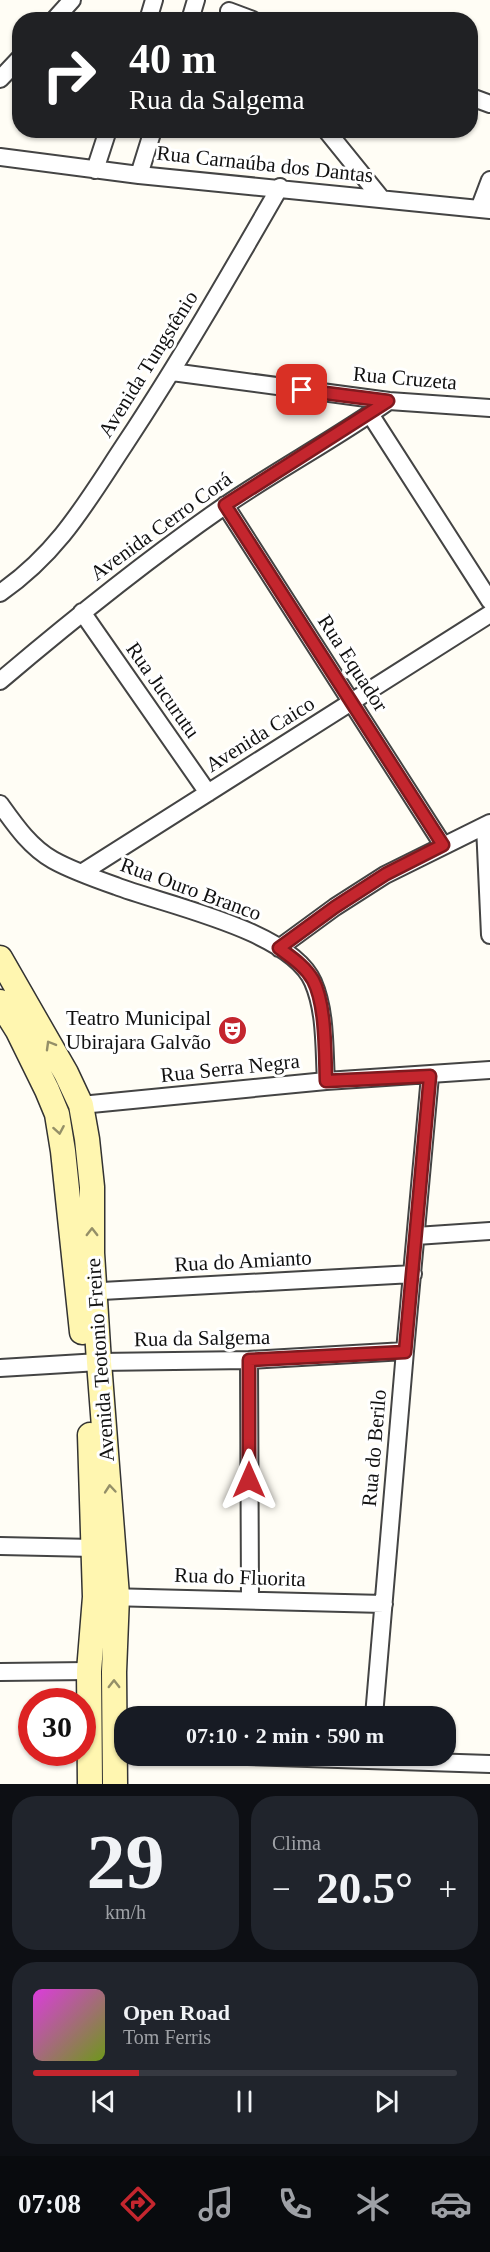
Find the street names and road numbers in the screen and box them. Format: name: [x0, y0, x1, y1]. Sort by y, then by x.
street label: Rua Carnaúba dos Dantas: [156, 141, 374, 187]
street label: Avenida Tungstênio: [93, 286, 203, 442]
street label: Rua Cruzeta: [352, 361, 459, 395]
street label: Avenida Cerro Corá: [86, 466, 237, 585]
street label: Rua Equador: [313, 610, 393, 716]
street label: Rua Jucurutu: [121, 637, 205, 743]
street label: Avenida Caico: [201, 691, 319, 777]
street label: Rua Ouro Branco: [117, 852, 265, 926]
street label: Rua Serra Negra: [159, 1049, 302, 1087]
street label: Rua do Amianto: [174, 1245, 312, 1277]
street label: Avenida Teotonio Freire: [81, 1257, 119, 1463]
street label: Rua da Salgema: [134, 1325, 271, 1351]
street label: Rua do Berilo: [357, 1388, 391, 1508]
street label: Rua do Fluorita: [174, 1563, 307, 1591]

